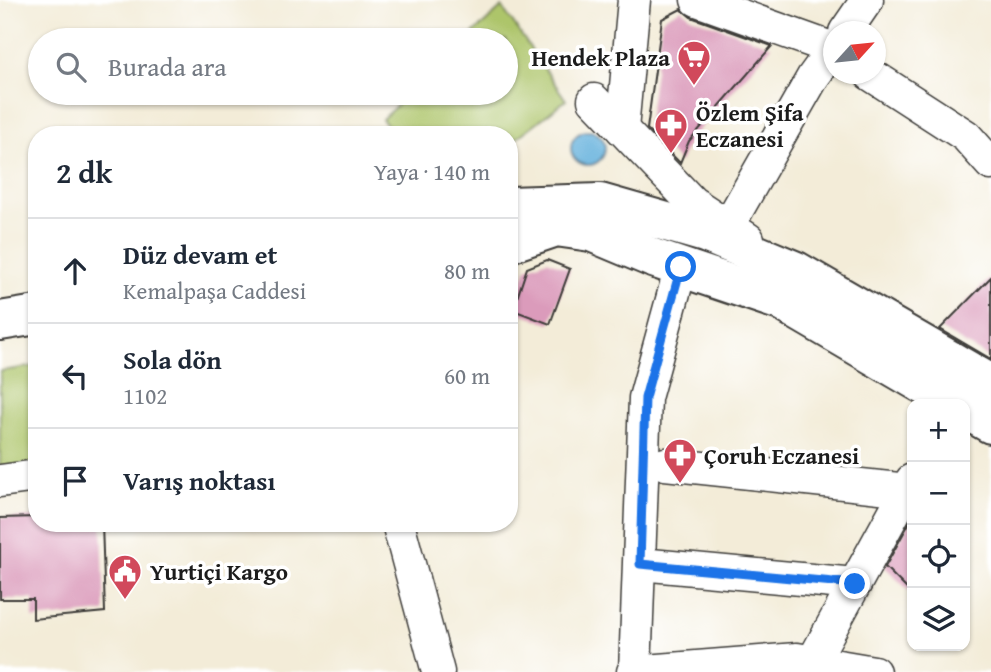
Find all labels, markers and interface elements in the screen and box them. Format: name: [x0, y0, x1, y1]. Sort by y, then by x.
north arrow: [823, 21, 886, 84]
search box: [28, 28, 518, 105]
supermarket icon: Hendek Plaza: [675, 38, 713, 87]
place label: Hendek Plaza: [531, 41, 670, 74]
text: Burada ara: [108, 47, 227, 86]
icon: search: [52, 48, 90, 86]
place label: Özlem Şifa Eczanesi: [696, 96, 804, 155]
pharmacy icon: Özlem Şifa Eczanesi: [652, 106, 690, 155]
text: 2 dk: [56, 150, 112, 194]
text: Yaya · 140 m: [374, 155, 490, 188]
text: Düz devam et: [123, 235, 277, 274]
route start: [665, 251, 696, 282]
icon: ahead: [56, 252, 94, 290]
text: 80 m: [444, 254, 490, 287]
text: Kemalpaşa Caddesi: [123, 274, 306, 307]
text: Sola dön: [123, 340, 222, 379]
icon: left: [56, 357, 94, 395]
text: 60 m: [444, 359, 490, 392]
text: 1102: [123, 379, 167, 412]
map controls: [907, 399, 970, 651]
button: +: [907, 399, 970, 462]
pharmacy icon: Çoruh Eczanesi: [661, 436, 699, 485]
place label: Çoruh Eczanesi: [704, 439, 859, 472]
text: Varış noktası: [123, 461, 275, 500]
icon: arrive: [56, 462, 94, 500]
button: −: [907, 462, 970, 525]
button: locate: [907, 525, 970, 588]
public building icon: Yurtiçi Kargo: [106, 552, 144, 601]
place label: Yurtiçi Kargo: [150, 555, 288, 588]
route end: [839, 568, 870, 599]
button: layers: [907, 588, 970, 651]

